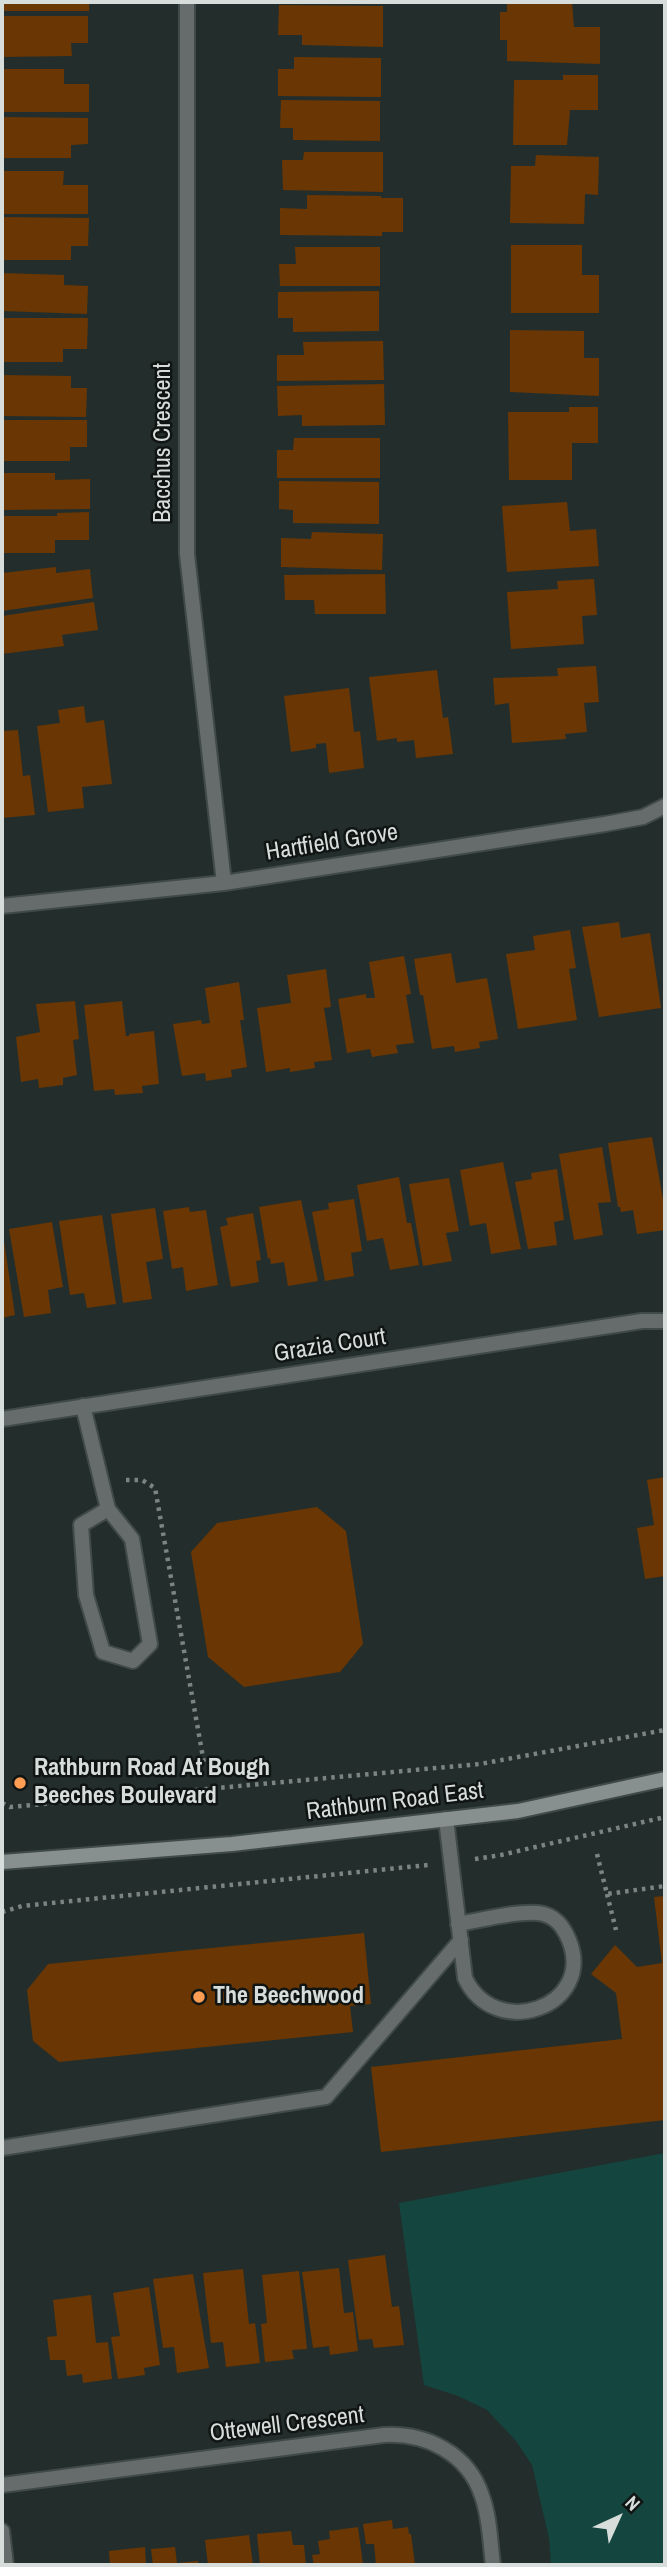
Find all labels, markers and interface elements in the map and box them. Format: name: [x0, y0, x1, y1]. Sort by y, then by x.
street label: Bacchus Crescent: [150, 363, 178, 523]
street label: Hartfield Grove: [264, 818, 400, 868]
street label: Grazia Court: [272, 1323, 388, 1369]
place label: Rathburn Road At Bough Beeches Boulevard: [34, 1755, 270, 1811]
marker: Rathburn Road At Bough Beeches Boulevard: [12, 1775, 28, 1791]
street label: Rathburn Road East: [305, 1777, 485, 1827]
place label: The Beechwood: [213, 1983, 364, 2011]
marker: The Beechwood: [191, 1989, 207, 2005]
street label: Ottewell Crescent: [208, 2401, 366, 2449]
north arrow: [583, 2483, 653, 2553]
text: N: [620, 2490, 646, 2516]

